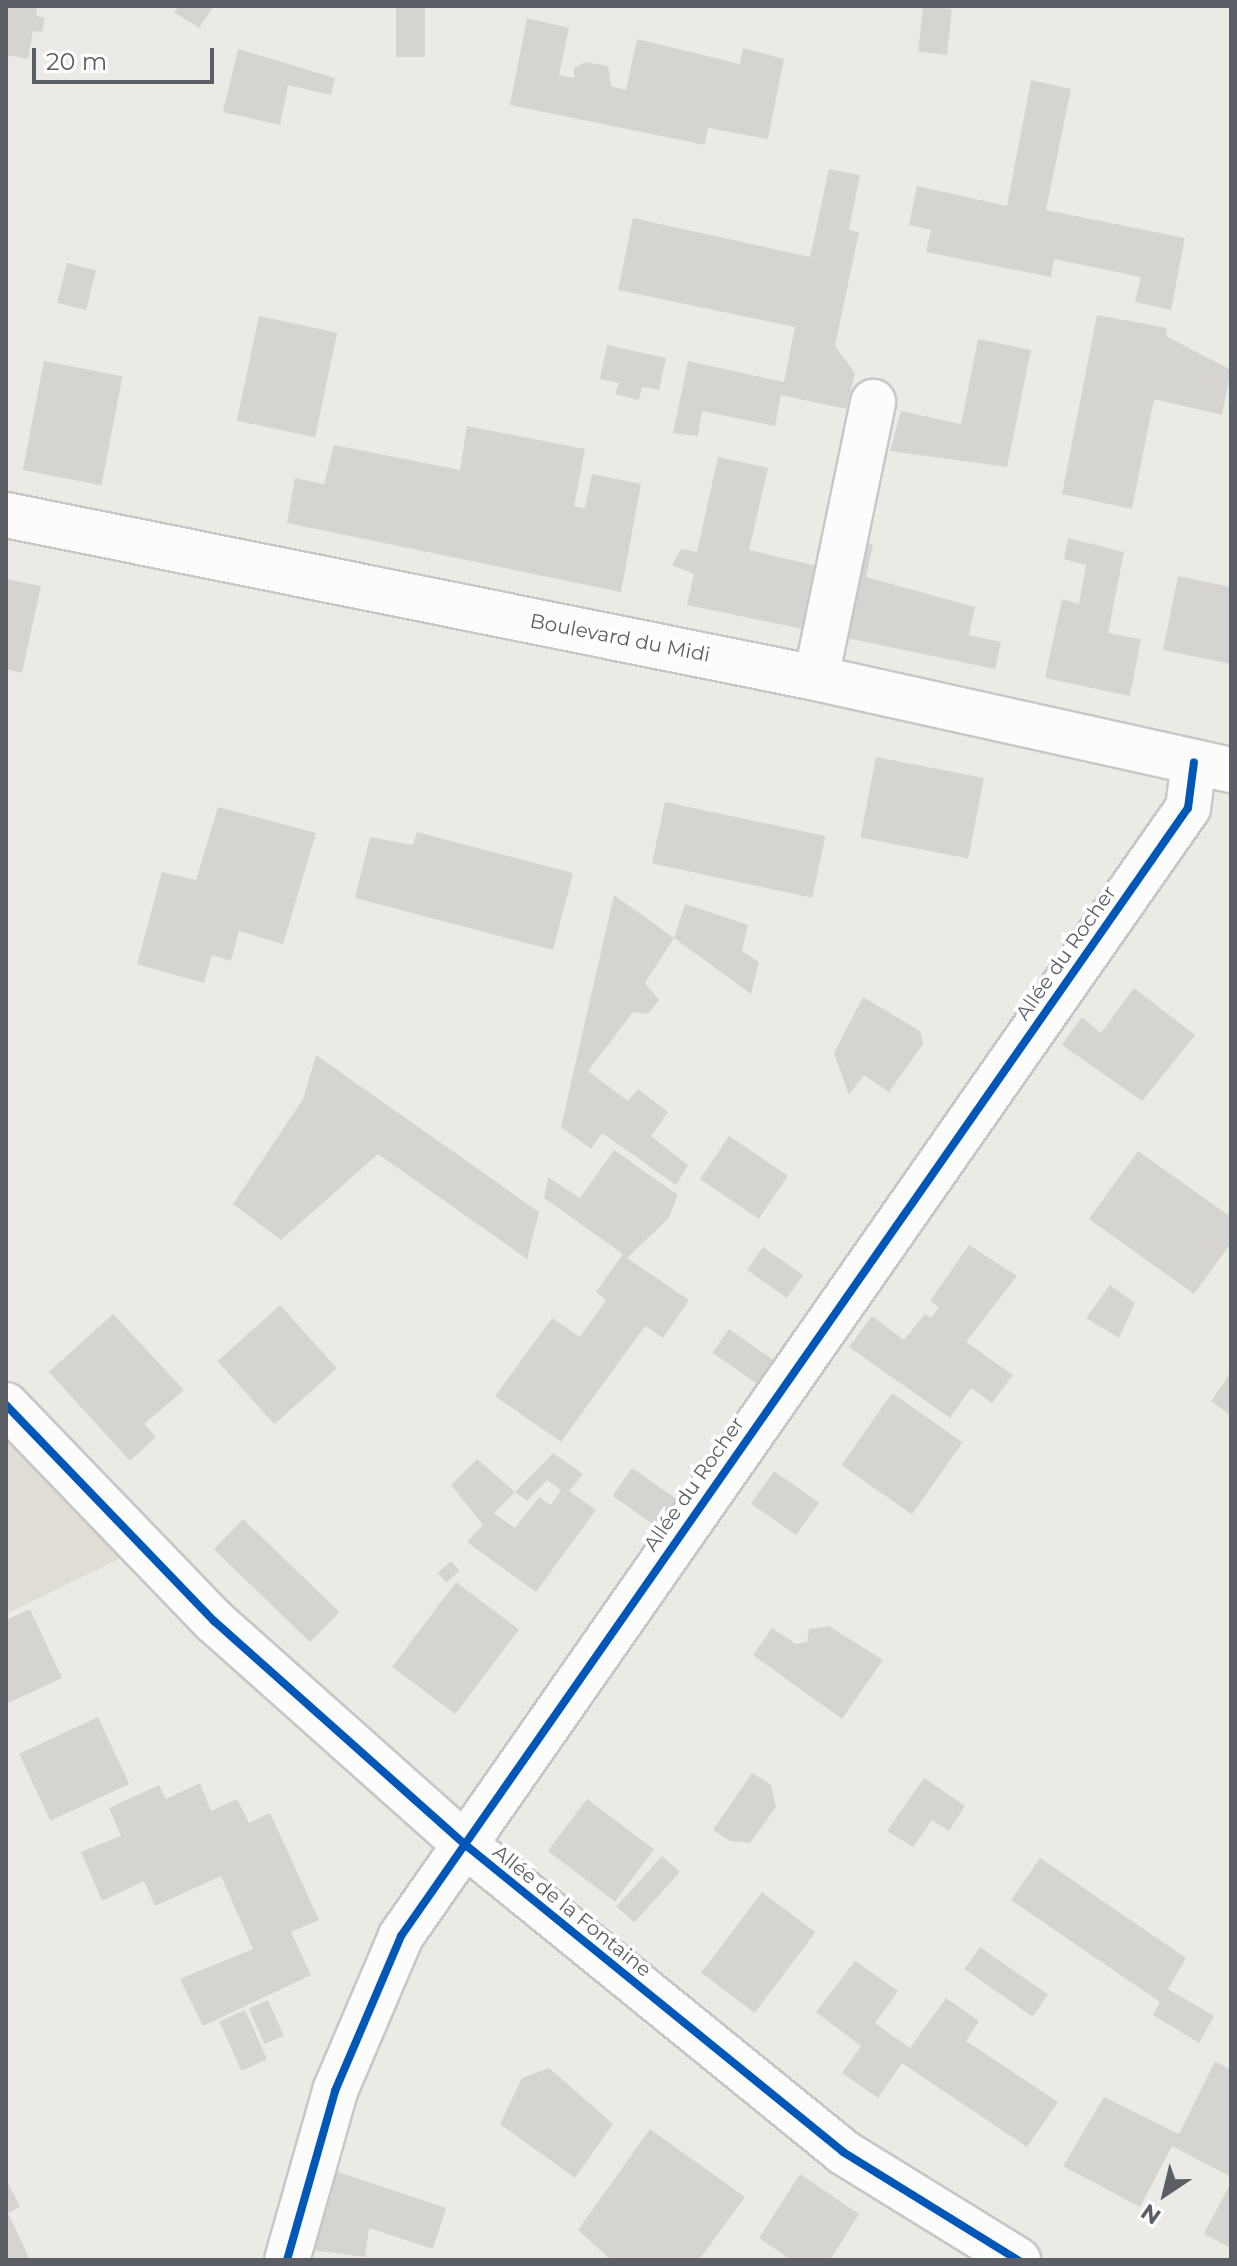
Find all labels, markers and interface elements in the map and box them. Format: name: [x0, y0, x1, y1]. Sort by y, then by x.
scale bar: [36, 32, 218, 82]
text: 20 m: [46, 47, 107, 76]
street label: Boulevard du Midi: [528, 609, 712, 667]
street label: Allée du Rocher: [1011, 881, 1121, 1025]
street label: Allée du Rocher: [639, 1412, 749, 1556]
street label: Allée de la Fontaine: [488, 1840, 656, 1982]
north arrow: [1125, 2154, 1205, 2234]
text: N: [1136, 2198, 1166, 2230]

